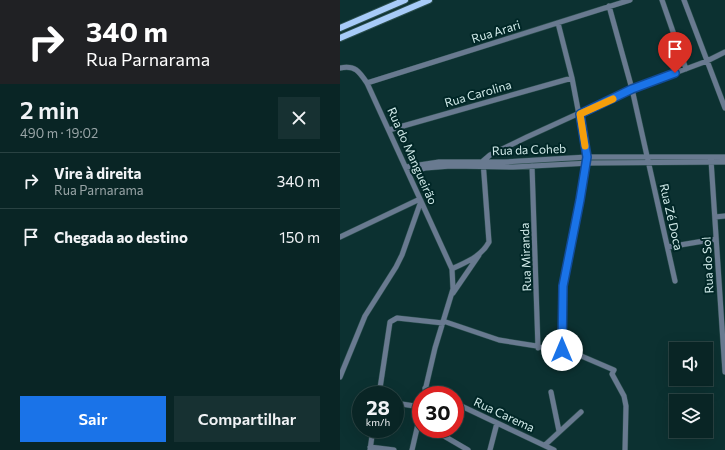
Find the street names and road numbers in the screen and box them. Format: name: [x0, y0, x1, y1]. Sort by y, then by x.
street label: Rua Arari: [470, 17, 522, 45]
street label: Rua Carolina: [443, 77, 513, 109]
street label: Rua do Mangueirão: [385, 105, 441, 206]
street label: Rua da Coheb: [492, 141, 566, 157]
street label: Rua Zé Doca: [657, 182, 686, 252]
street label: Rua Miranda: [517, 222, 533, 292]
street label: Rua do Sol: [699, 236, 715, 294]
street label: Rua Carema: [472, 394, 537, 434]

